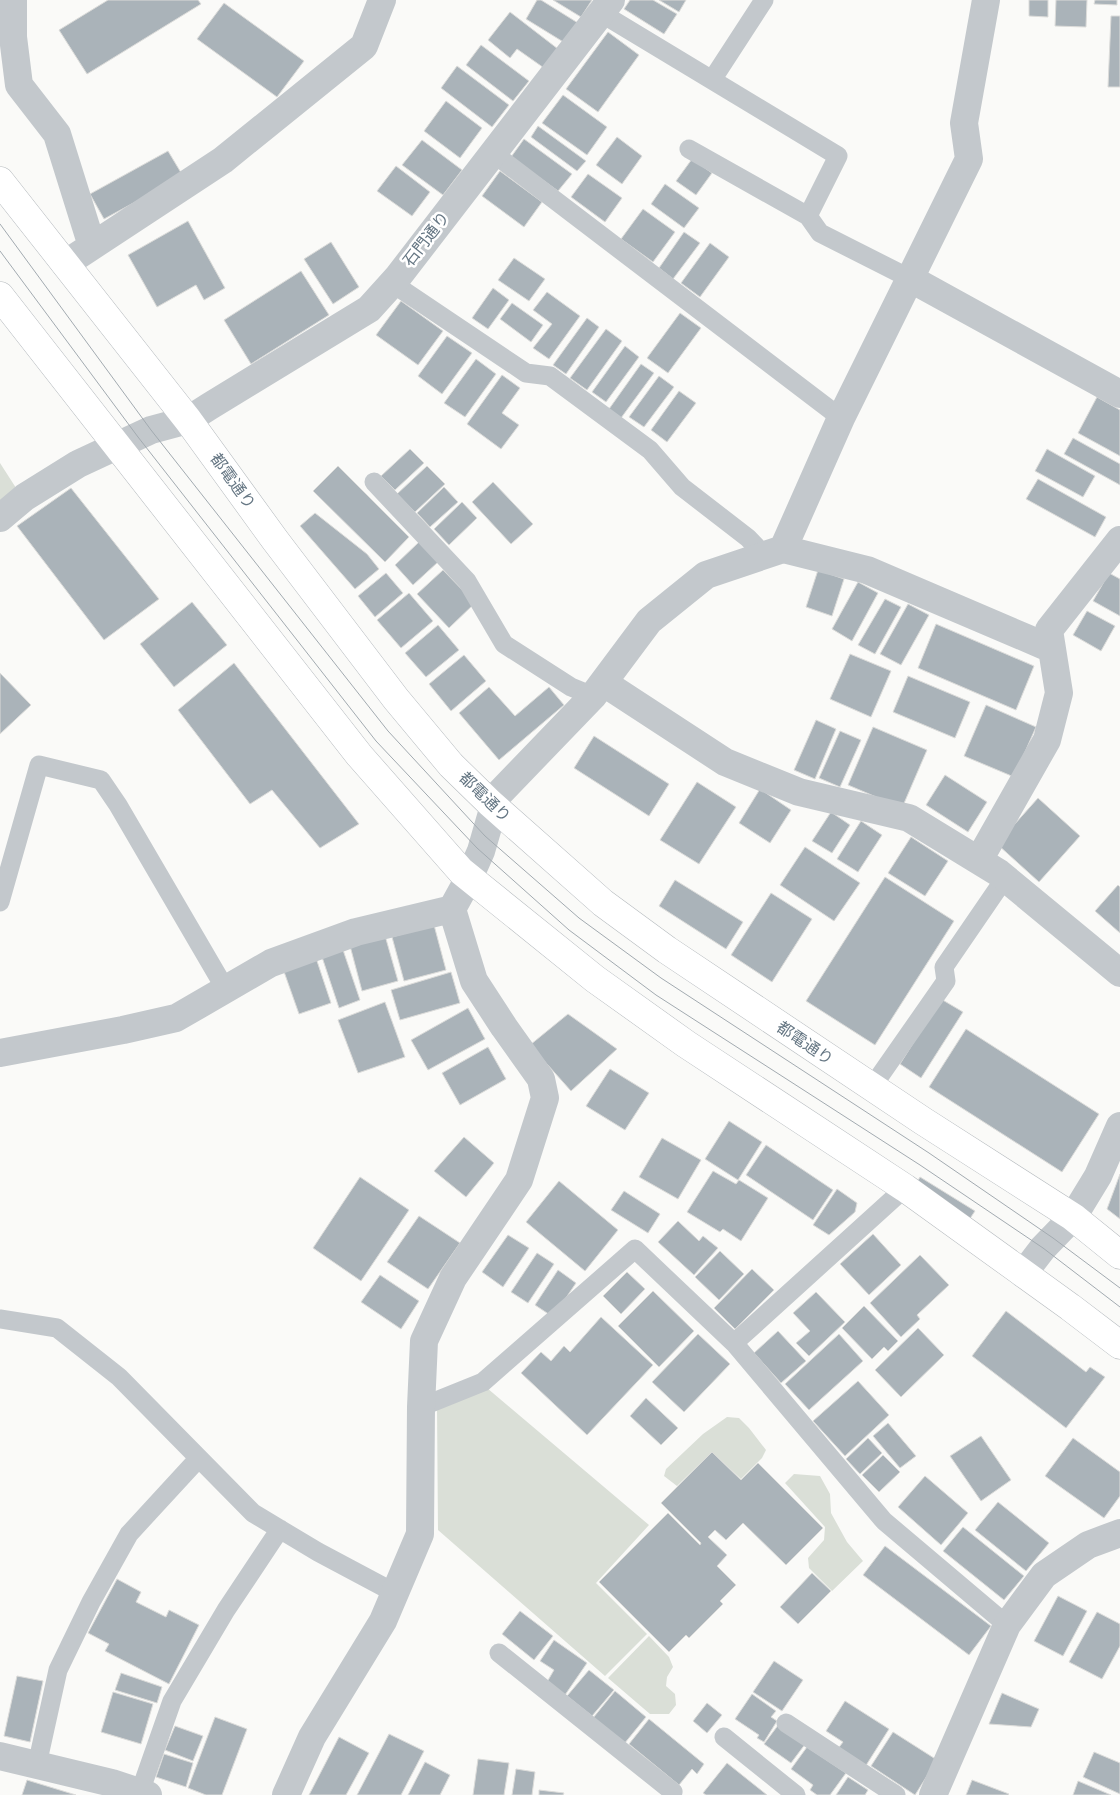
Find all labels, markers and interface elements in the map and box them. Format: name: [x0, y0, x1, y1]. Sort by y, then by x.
street label: 石門通り: [397, 207, 455, 271]
street label: 都電通り: [205, 448, 261, 514]
street label: 都電通り: [454, 766, 516, 828]
street label: 都電通り: [772, 1016, 838, 1070]

